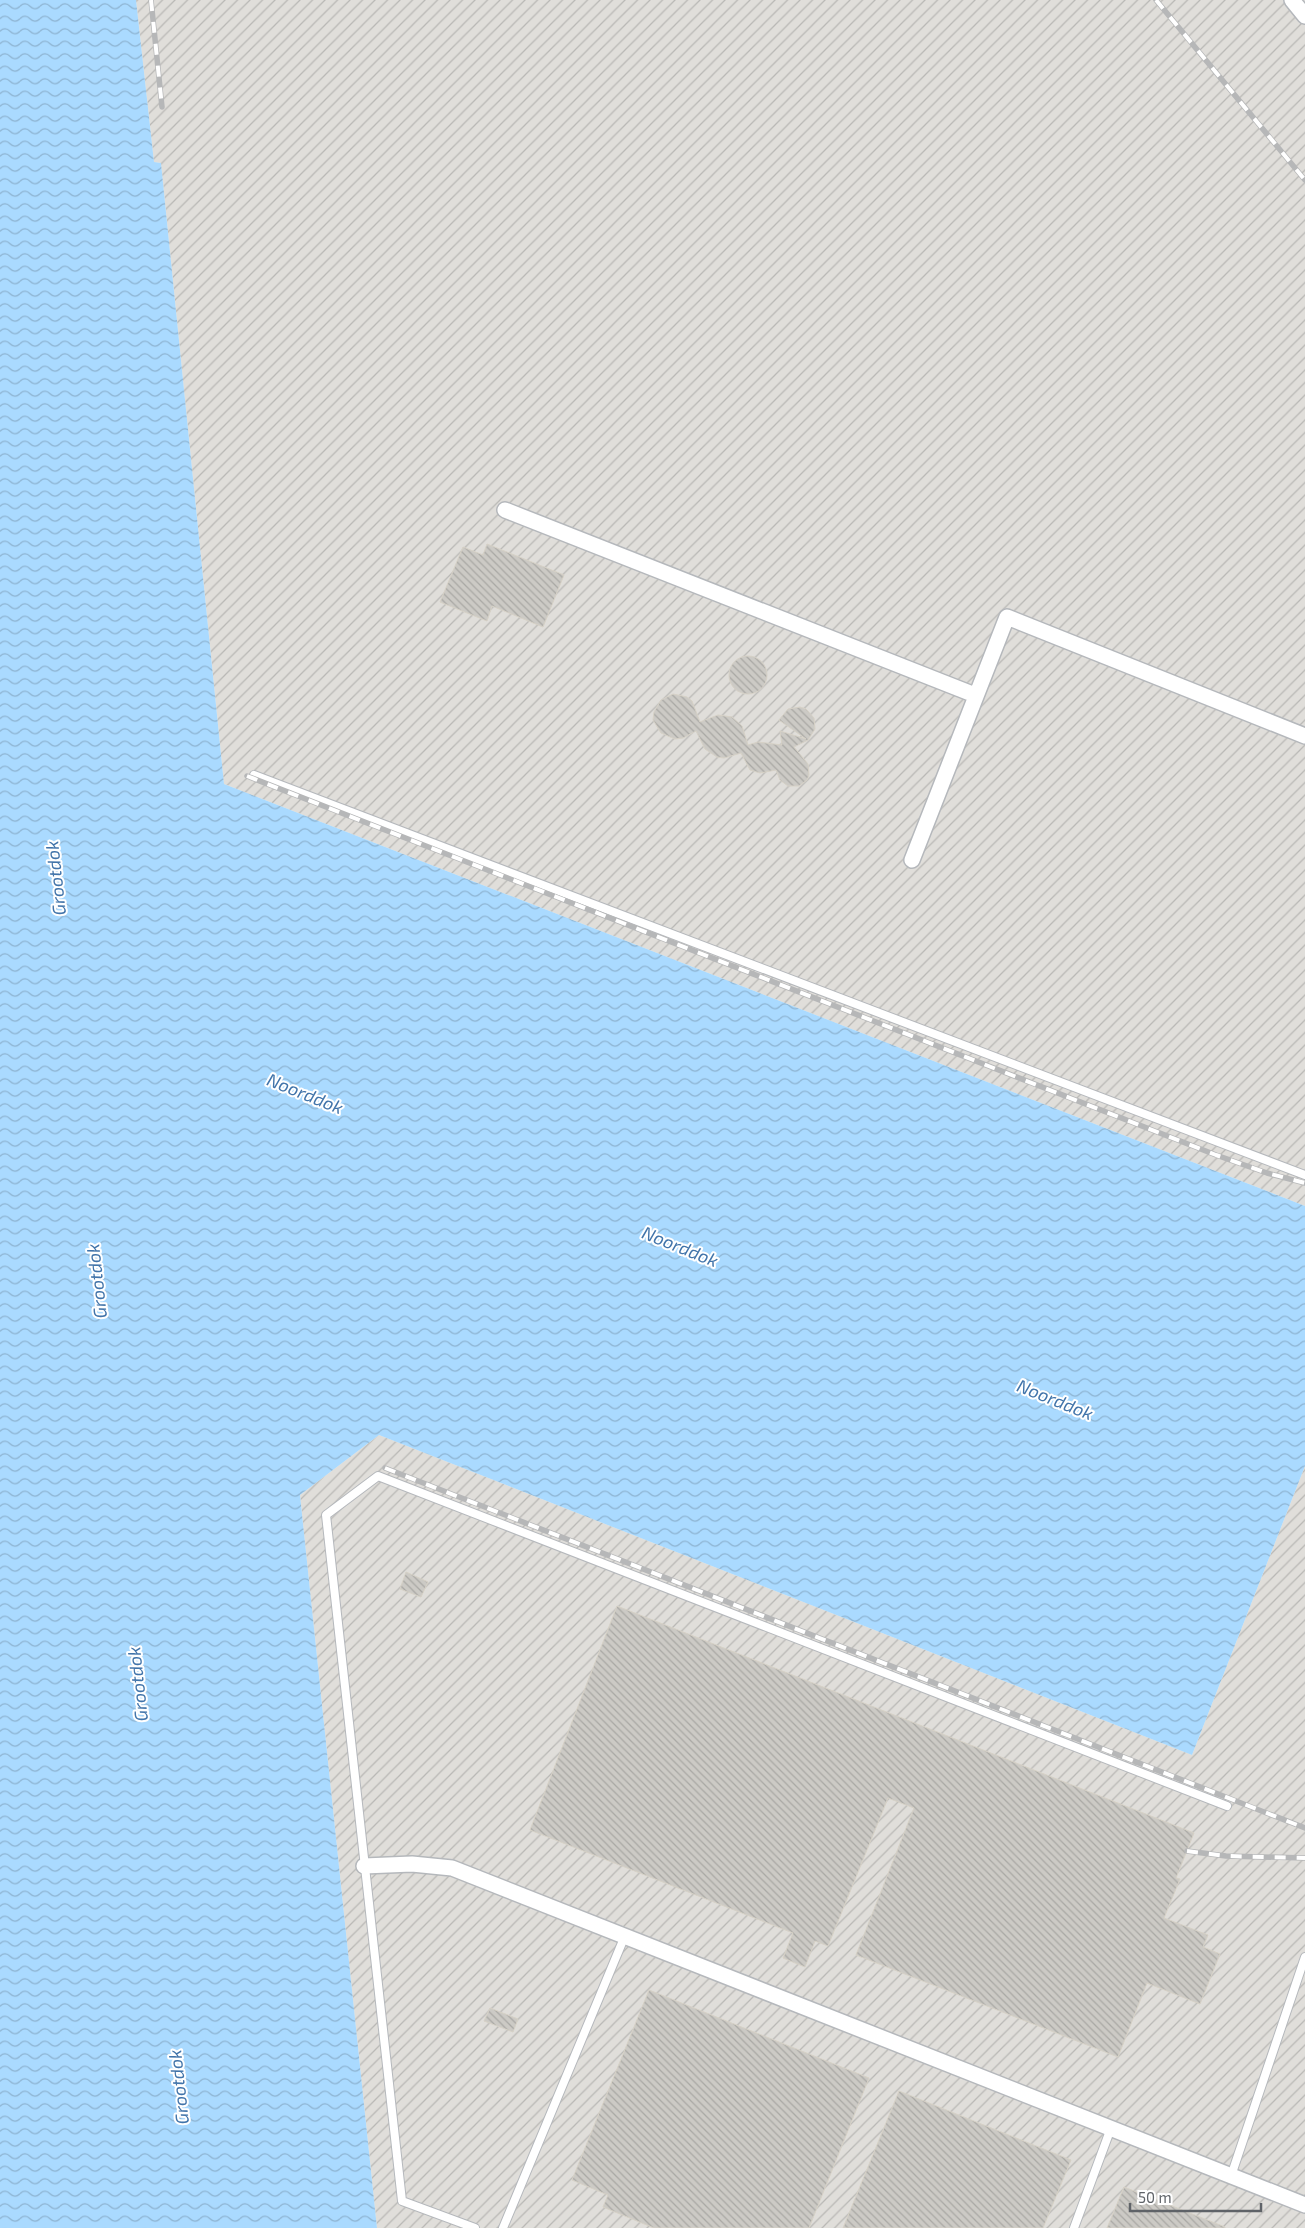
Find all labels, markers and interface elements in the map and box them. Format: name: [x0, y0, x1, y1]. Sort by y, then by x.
water label: Grootdok: [40, 840, 70, 917]
water label: Noorddok: [264, 1068, 347, 1118]
water label: Noorddok: [639, 1221, 722, 1271]
water label: Grootdok: [81, 1243, 111, 1320]
water label: Noorddok: [1014, 1374, 1097, 1424]
water label: Grootdok: [122, 1646, 152, 1723]
water label: Grootdok: [163, 2049, 193, 2126]
scale bar: [1130, 2180, 1261, 2212]
text: 50 m: [1138, 2188, 1172, 2206]

